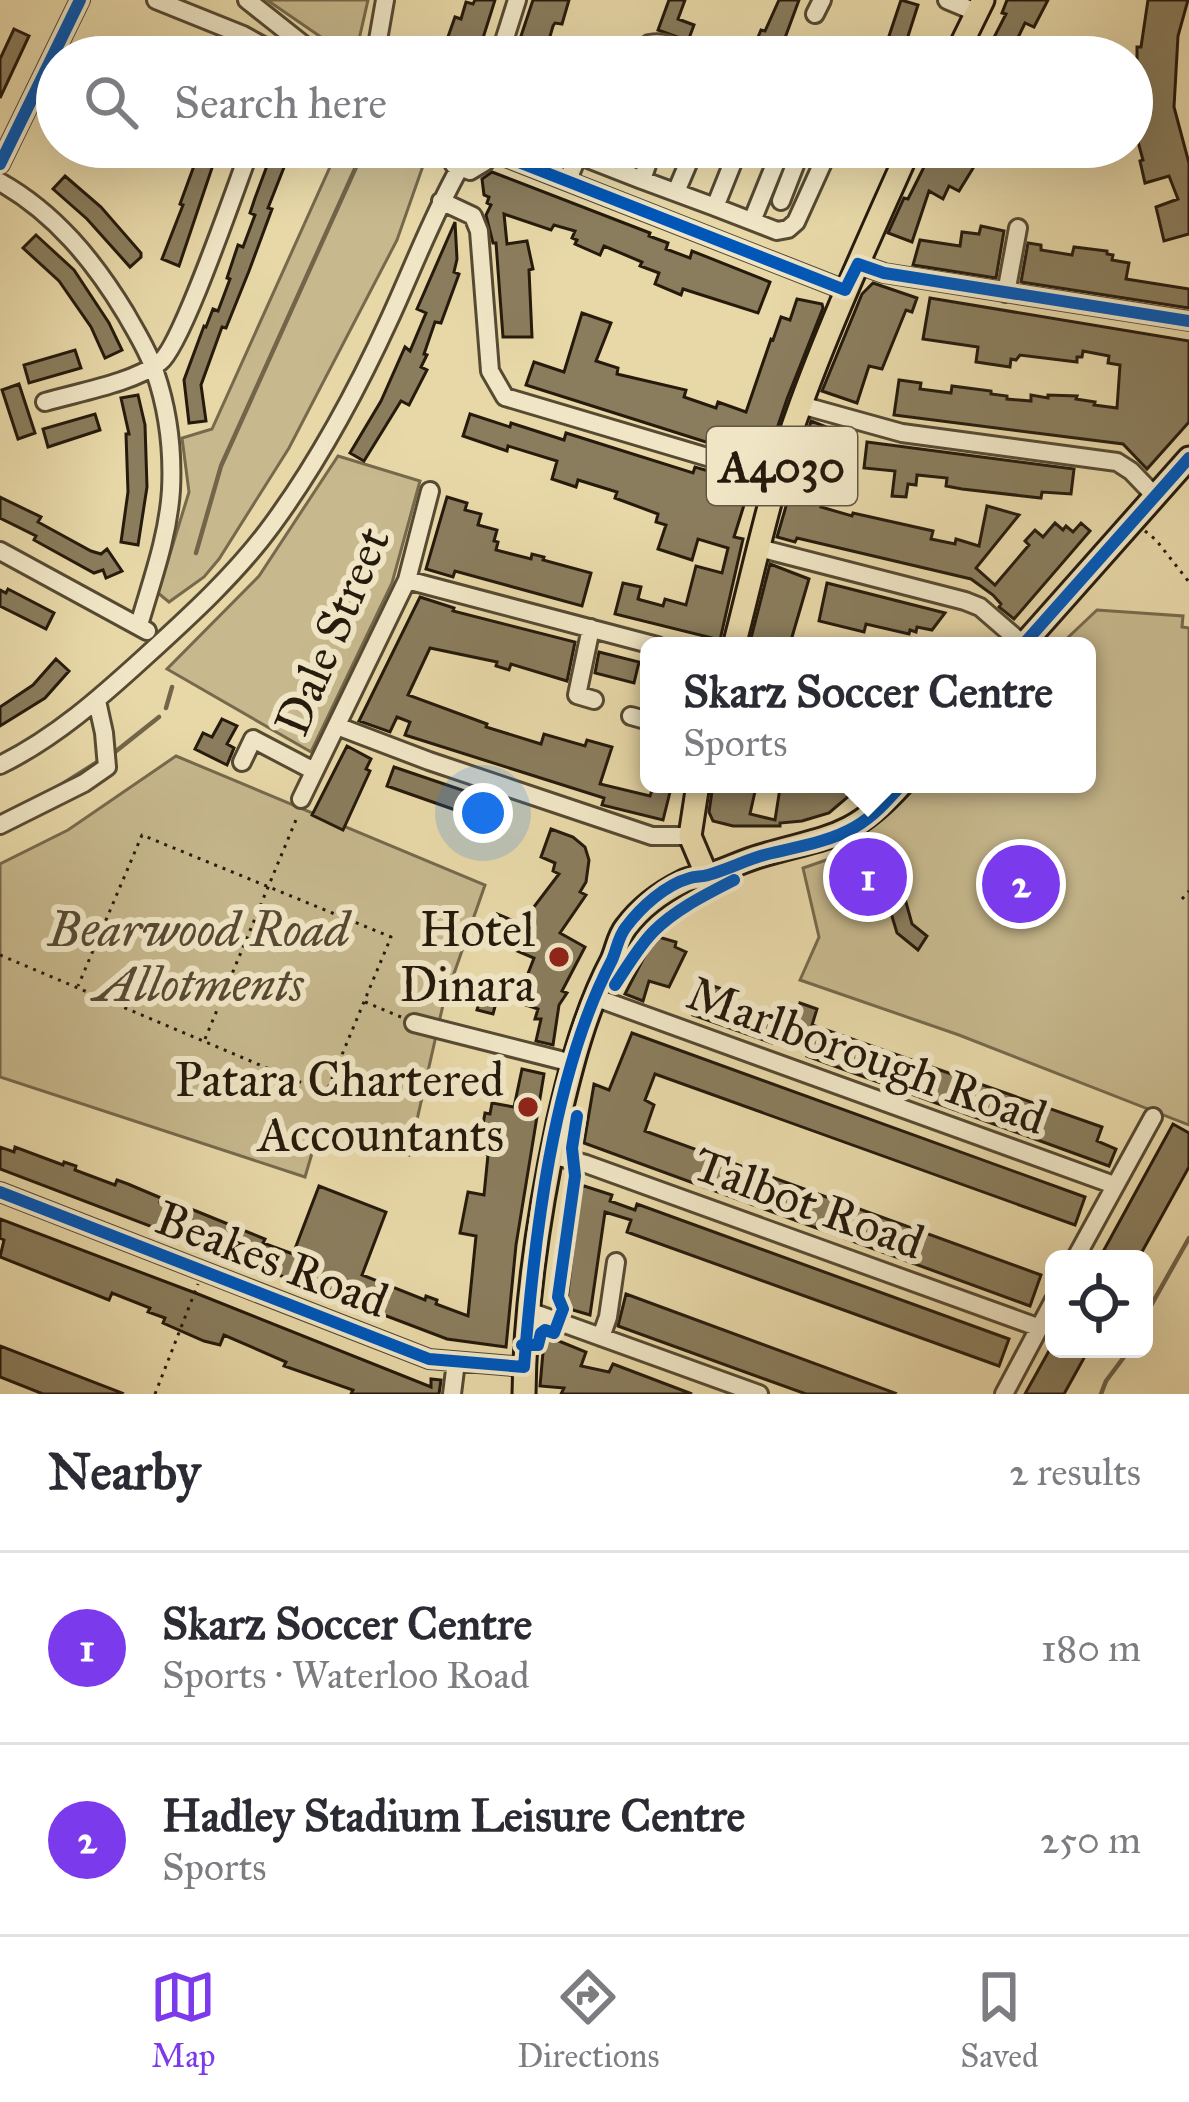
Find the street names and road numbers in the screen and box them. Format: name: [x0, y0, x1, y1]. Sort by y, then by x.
road number: A4030: [707, 427, 857, 505]
street label: Dale Street: [262, 518, 402, 744]
street label: Marlborough Road: [679, 963, 1055, 1147]
street label: Talbot Road: [686, 1134, 932, 1272]
street label: Beakes Road: [148, 1188, 396, 1330]

